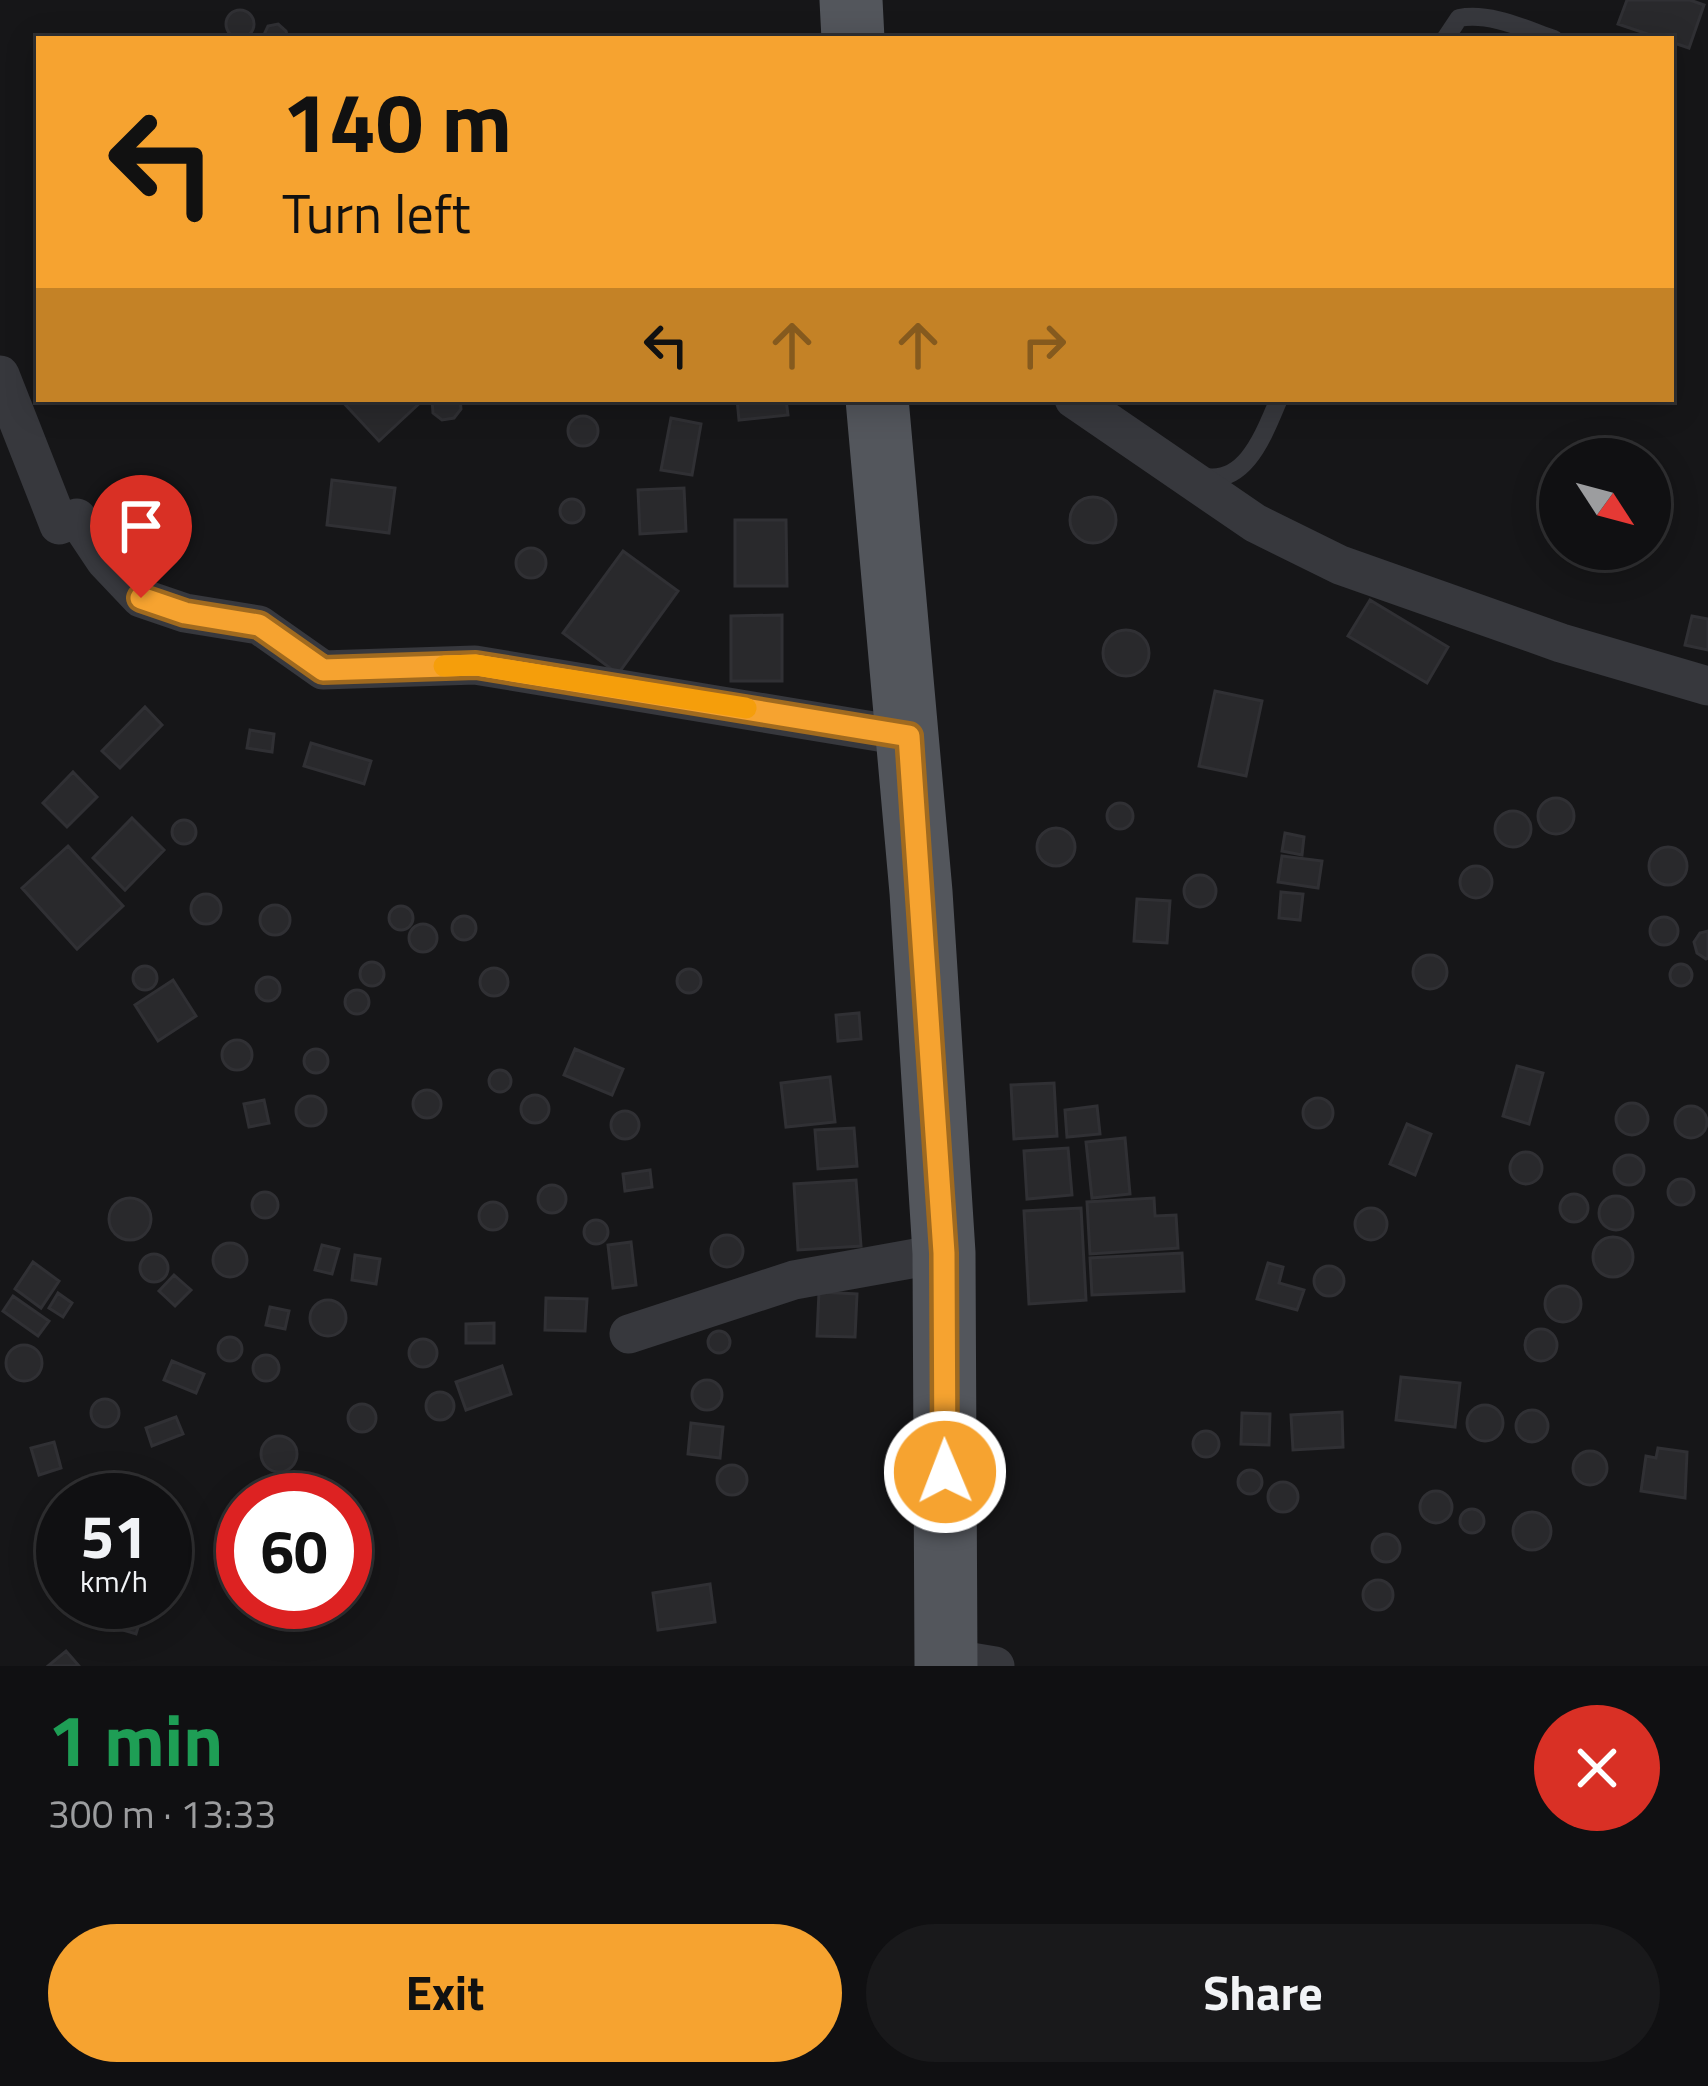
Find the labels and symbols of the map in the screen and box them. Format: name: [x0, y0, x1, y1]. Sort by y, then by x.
north arrow: [1539, 438, 1671, 570]
pin: [90, 475, 192, 598]
position arrow: [882, 1409, 1008, 1535]
speed limit sign: 60: [216, 1473, 372, 1629]

